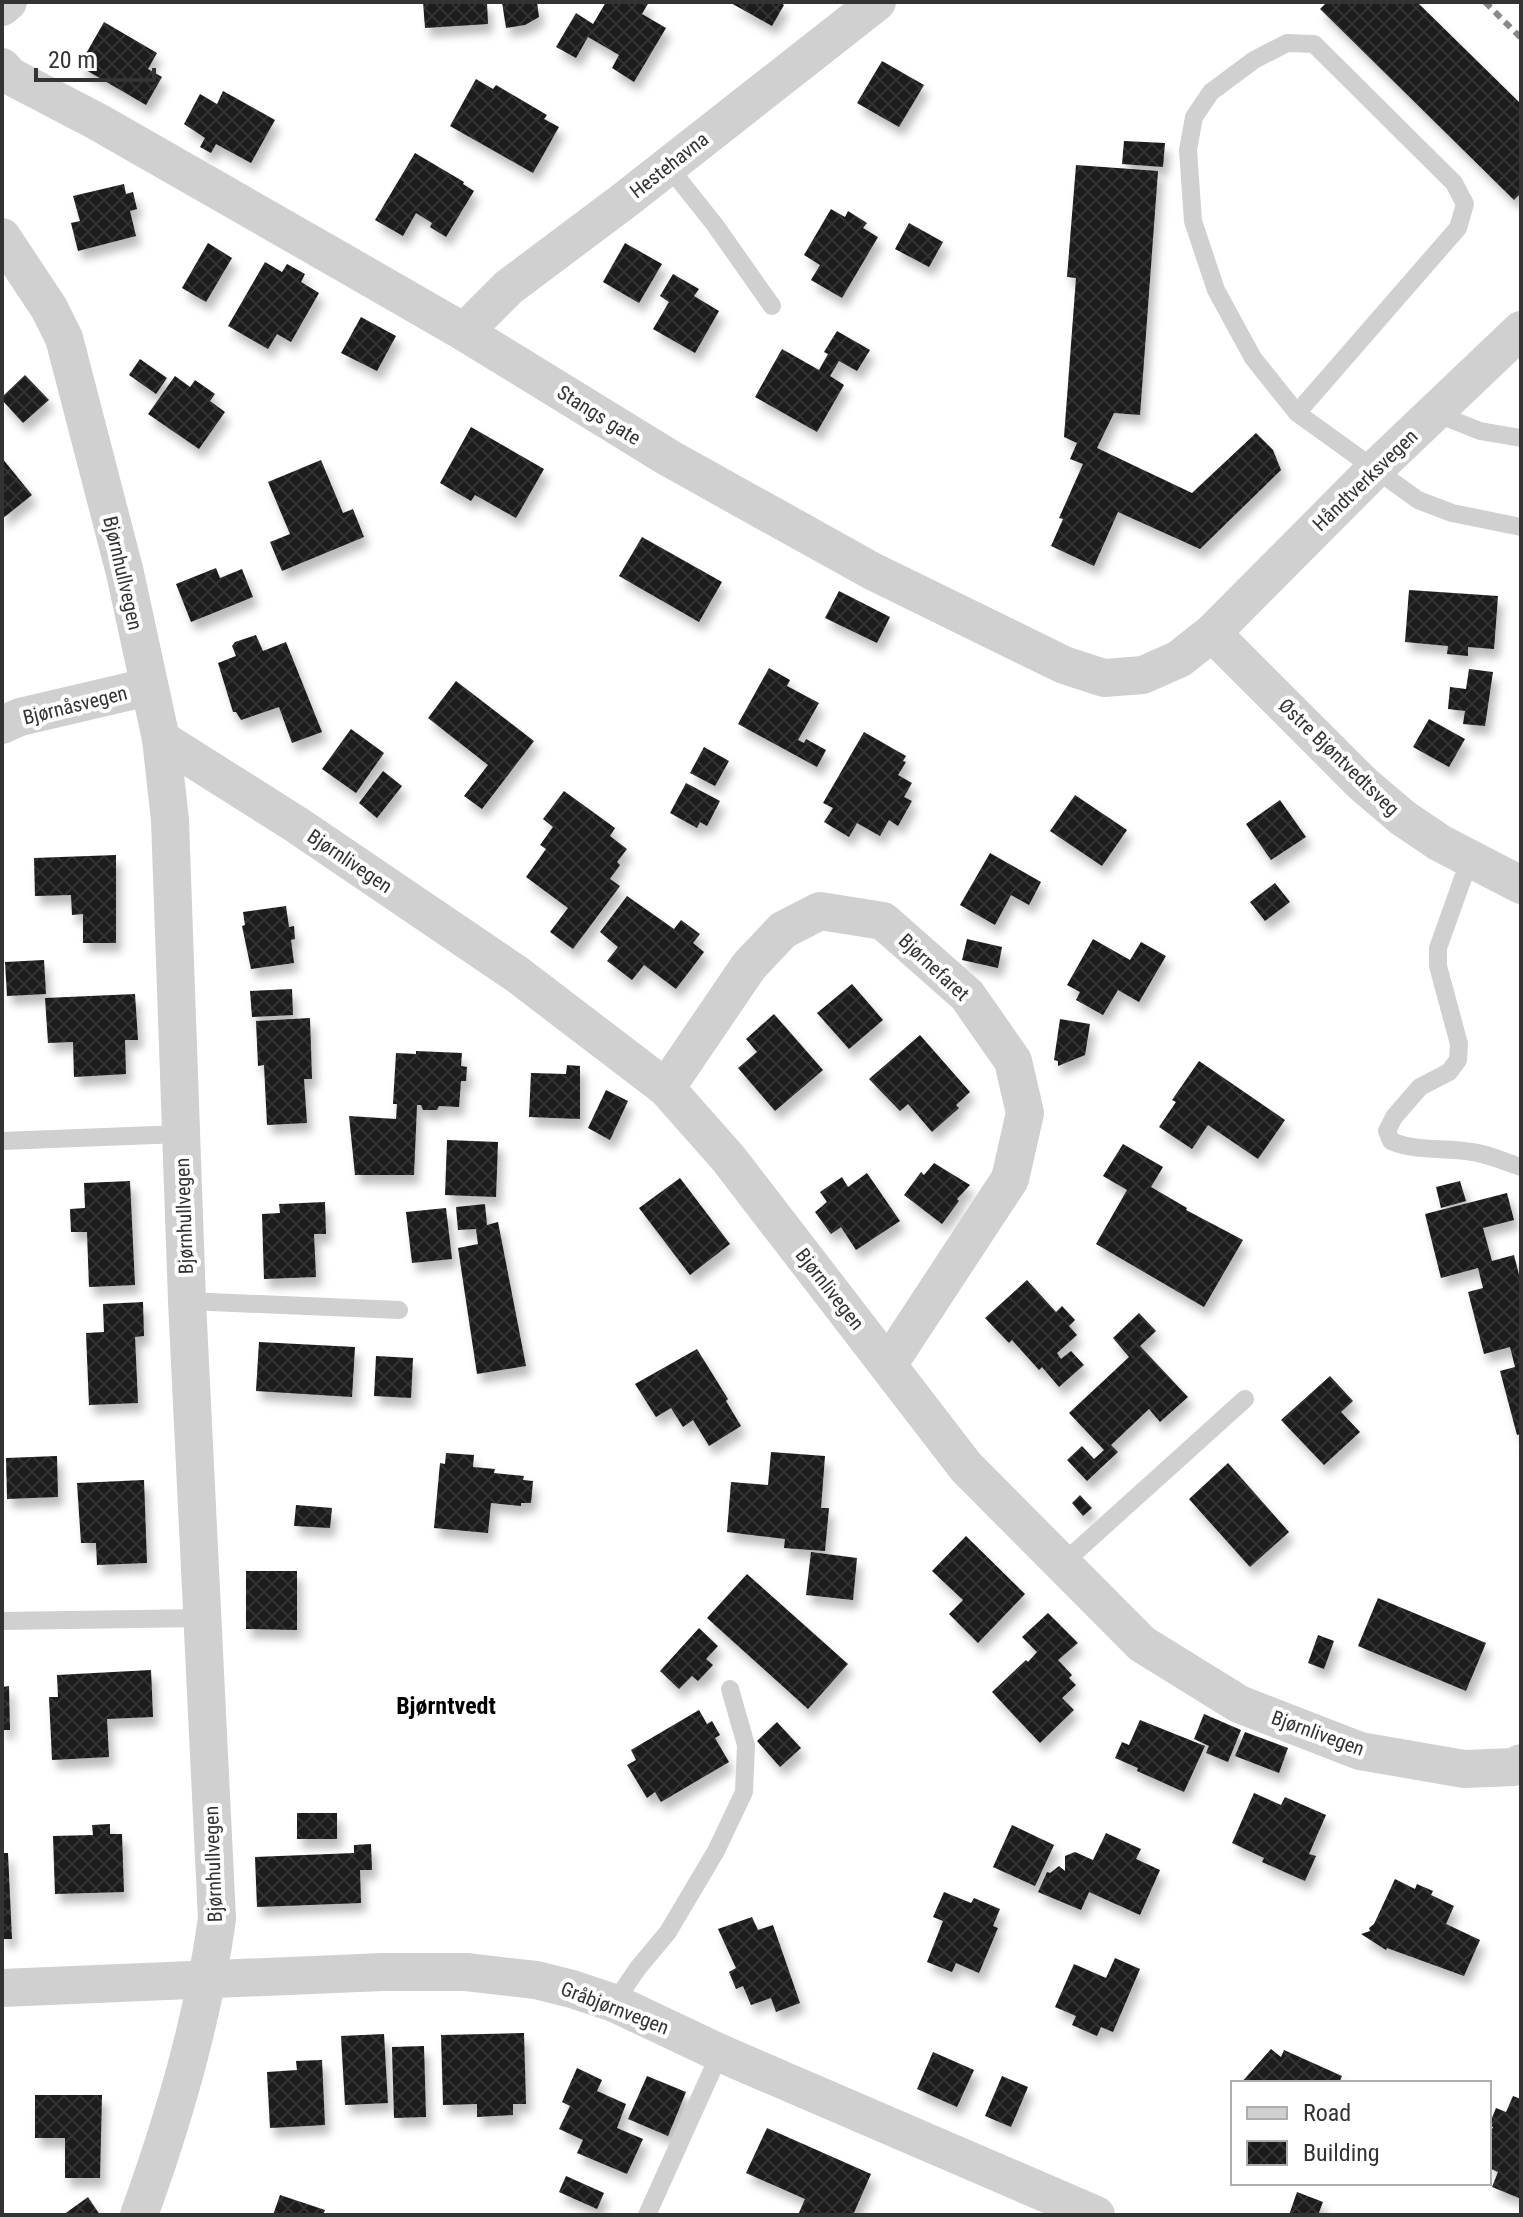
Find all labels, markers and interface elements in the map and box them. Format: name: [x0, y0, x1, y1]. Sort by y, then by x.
scale bar: [36, 32, 154, 82]
text: 20 m: [48, 46, 95, 74]
street label: Hestehavna: [625, 127, 713, 203]
street label: Stangs gate: [553, 380, 645, 450]
street label: Håndtverksvegen: [1308, 424, 1422, 536]
street label: Bjørnhullvegen: [98, 514, 148, 632]
street label: Bjørnåsvegen: [20, 680, 130, 730]
street label: Østre Bjøntvedtsveg: [1274, 693, 1404, 821]
street label: Bjørnlivegen: [303, 824, 397, 898]
street label: Bjørnefaret: [894, 928, 974, 1006]
street label: Bjørnhullvegen: [170, 1157, 198, 1275]
street label: Bjørnlivegen: [791, 1243, 869, 1335]
district label: Bjørntvedt: [396, 1692, 496, 1720]
street label: Bjørnlivegen: [1268, 1705, 1368, 1761]
street label: Bjørnhullvegen: [199, 1805, 227, 1923]
street label: Gråbjørnvegen: [558, 1976, 672, 2040]
legend: [1231, 2081, 1491, 2185]
text: Road: [1303, 2099, 1351, 2127]
text: Building: [1303, 2139, 1380, 2167]

